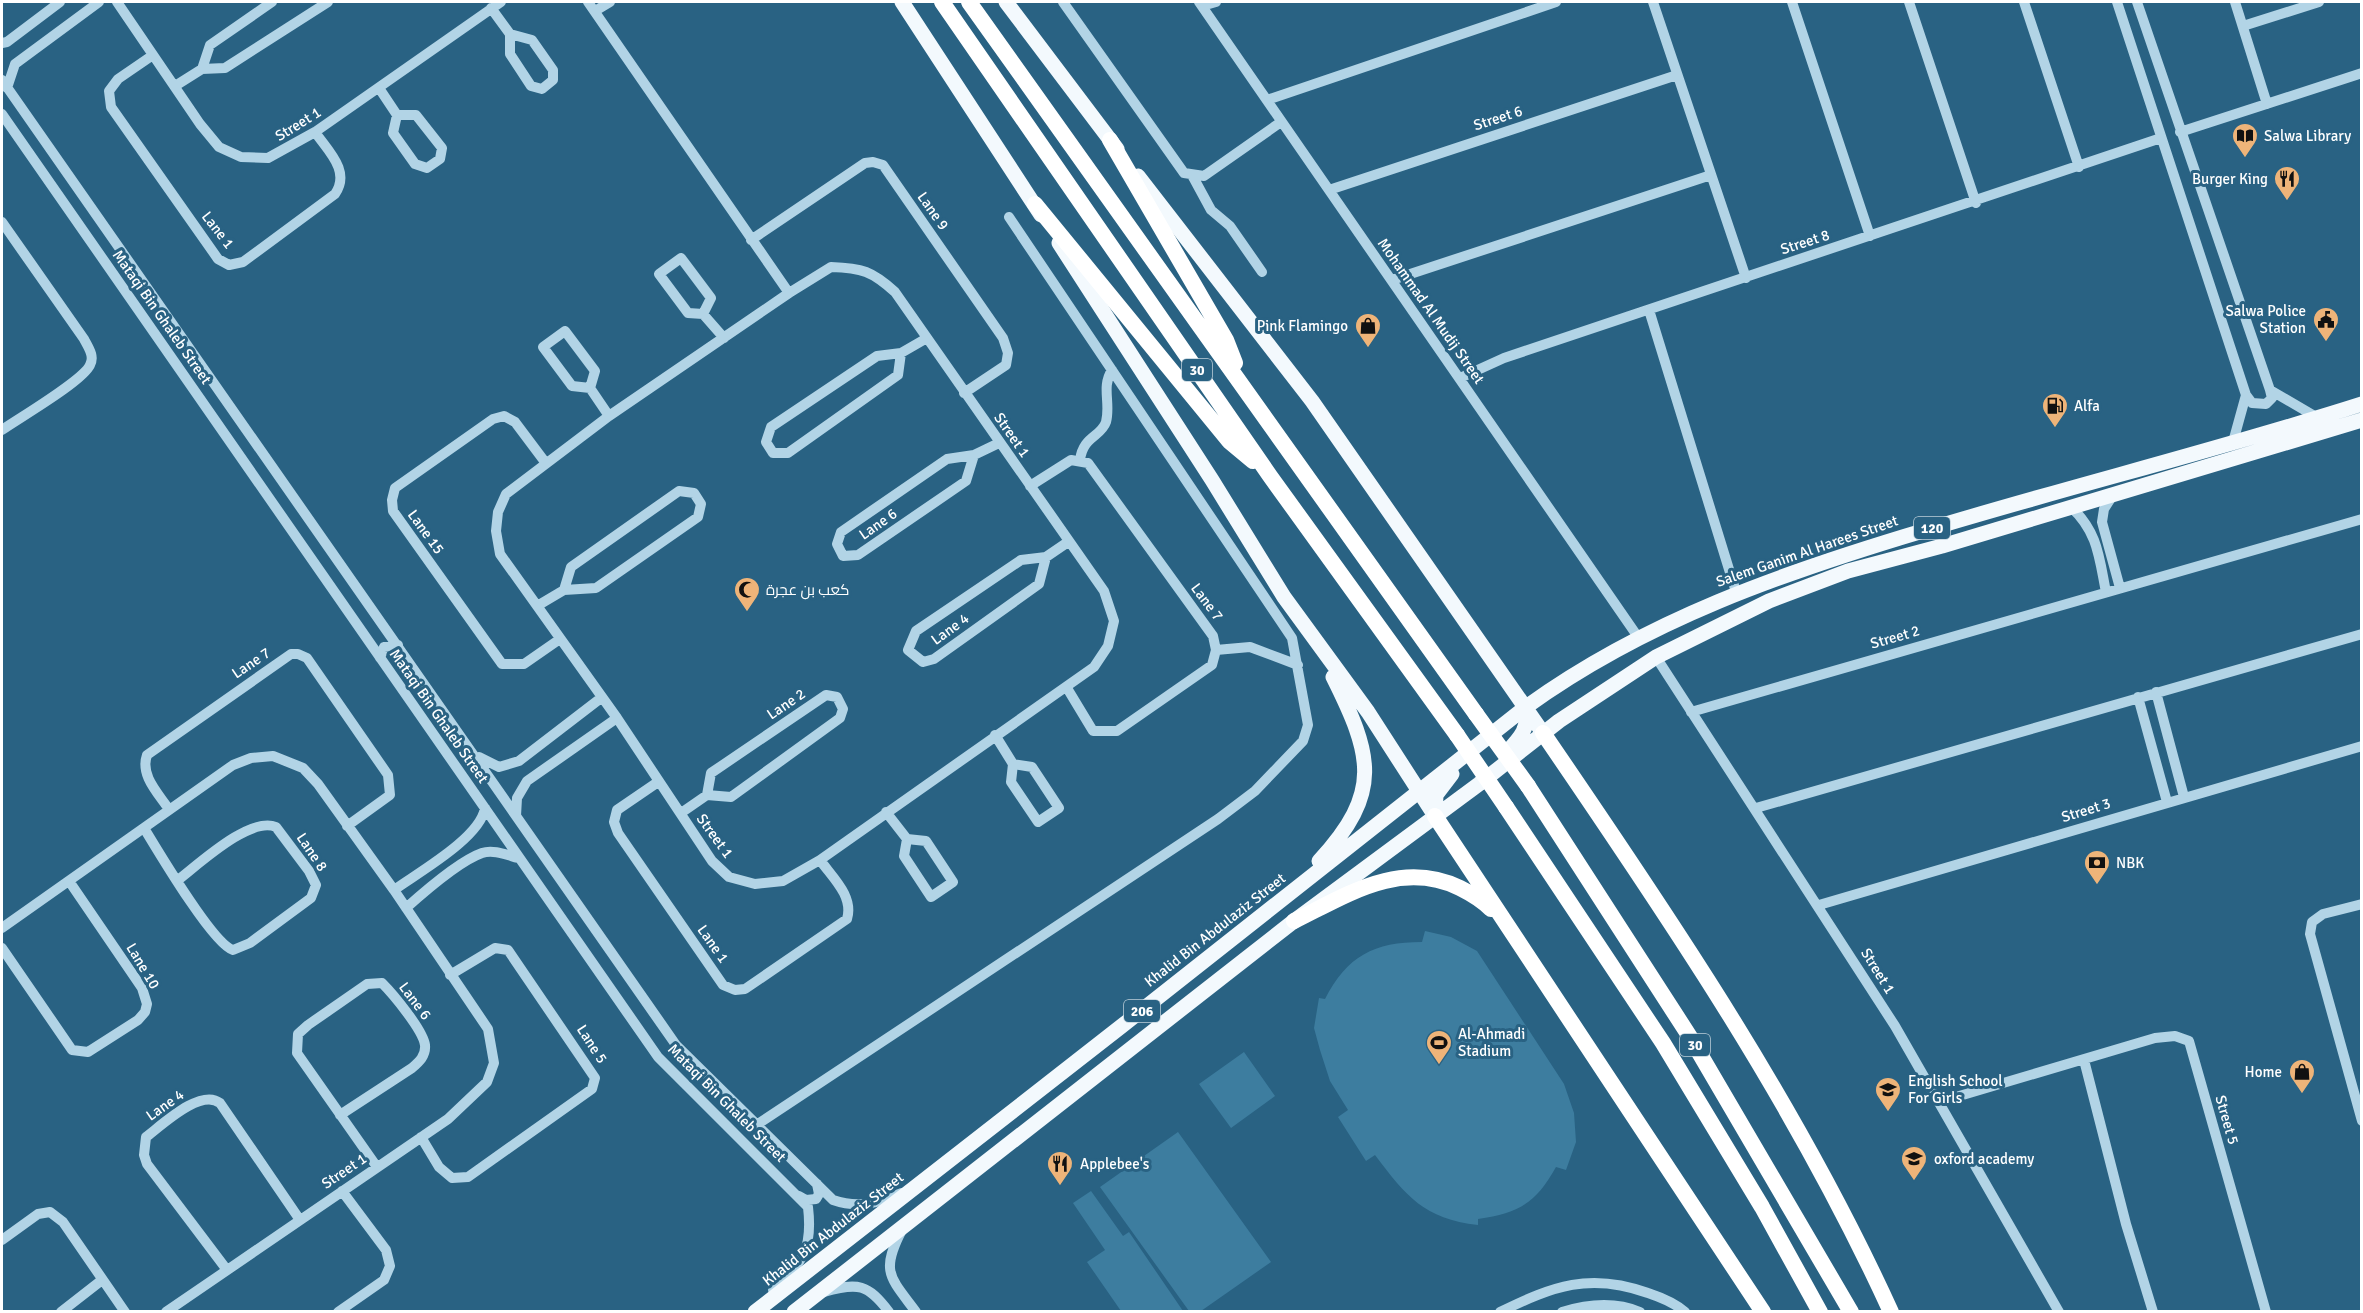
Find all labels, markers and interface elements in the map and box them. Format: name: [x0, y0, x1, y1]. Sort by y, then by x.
street label: Street 6: [1471, 102, 1525, 134]
street label: Street 1: [272, 103, 324, 145]
library icon: Salwa Library: [2230, 121, 2260, 159]
place label: Salwa Library: [2264, 127, 2351, 145]
restaurant icon: Burger King: [2272, 164, 2302, 202]
place label: Burger King: [2192, 170, 2268, 188]
street label: Lane 9: [913, 188, 953, 234]
street label: Lane 1: [198, 208, 238, 252]
street label: Street 8: [1778, 226, 1832, 258]
street label: Mohammad Al Mudij Street: [1374, 235, 1488, 387]
street label: Mataqi Bin Ghaleb Street: [109, 246, 215, 388]
place label: Salwa Police Station: [2225, 302, 2306, 337]
public building icon: Salwa Police Station: [2311, 305, 2341, 343]
shop icon: Pink Flamingo: [1353, 311, 1383, 349]
place label: Pink Flamingo: [1257, 317, 1348, 335]
road number: 30: [1182, 359, 1212, 381]
fuel station icon: Alfa: [2040, 391, 2070, 429]
place label: Alfa: [2074, 397, 2100, 415]
street label: Street 1: [990, 409, 1034, 461]
street label: Lane 6: [855, 504, 901, 544]
street label: Lane 15: [404, 506, 448, 558]
street label: Salem Ganim Al Harees Street: [1714, 511, 1900, 591]
road number: 120: [1914, 517, 1950, 539]
mosque icon: كعب بن عجرة: [732, 575, 762, 613]
street label: Lane 7: [1187, 580, 1227, 624]
place label: كعب بن عجرة: [766, 581, 849, 600]
street label: Lane 4: [928, 609, 972, 649]
street label: Street 2: [1868, 621, 1922, 653]
street label: Lane 7: [228, 644, 274, 682]
street label: Mataqi Bin Ghaleb Street: [386, 645, 492, 787]
street label: Lane 2: [763, 685, 809, 723]
street label: Street 3: [2059, 794, 2113, 826]
street label: Street 1: [693, 810, 737, 862]
street label: Lane 8: [293, 829, 331, 875]
bank icon: NBK: [2082, 848, 2112, 886]
place label: NBK: [2116, 854, 2144, 872]
street label: Khalid Bin Abdulaziz Street: [1141, 869, 1289, 991]
street label: Lane 1: [693, 921, 733, 967]
street label: Lane 10: [122, 940, 164, 992]
street label: Street 1: [1857, 945, 1899, 997]
street label: Lane 6: [395, 979, 435, 1023]
road number: 206: [1124, 1000, 1160, 1022]
street label: Lane 5: [573, 1021, 611, 1067]
place label: Al-Ahmadi Stadium: [1458, 1025, 1525, 1060]
sports icon: Al-Ahmadi Stadium: [1424, 1028, 1454, 1066]
road number: 30: [1680, 1034, 1710, 1056]
street label: Mataqi Bin Ghaleb Street: [664, 1040, 790, 1166]
shop icon: Home: [2287, 1057, 2317, 1095]
place label: Home: [2245, 1063, 2282, 1081]
place label: English School For Girls: [1908, 1072, 2003, 1107]
school or university icon: English School For Girls: [1873, 1075, 1903, 1113]
street label: Lane 4: [142, 1085, 188, 1125]
street label: Street 5: [2211, 1093, 2243, 1147]
school or university icon: oxford academy: [1899, 1144, 1929, 1182]
street label: Street 1: [318, 1149, 370, 1193]
restaurant icon: Applebee's: [1045, 1149, 1075, 1187]
place label: oxford academy: [1934, 1150, 2034, 1168]
place label: Applebee's: [1080, 1155, 1150, 1173]
street label: Khalid Bin Abdulaziz Street: [759, 1168, 907, 1290]

